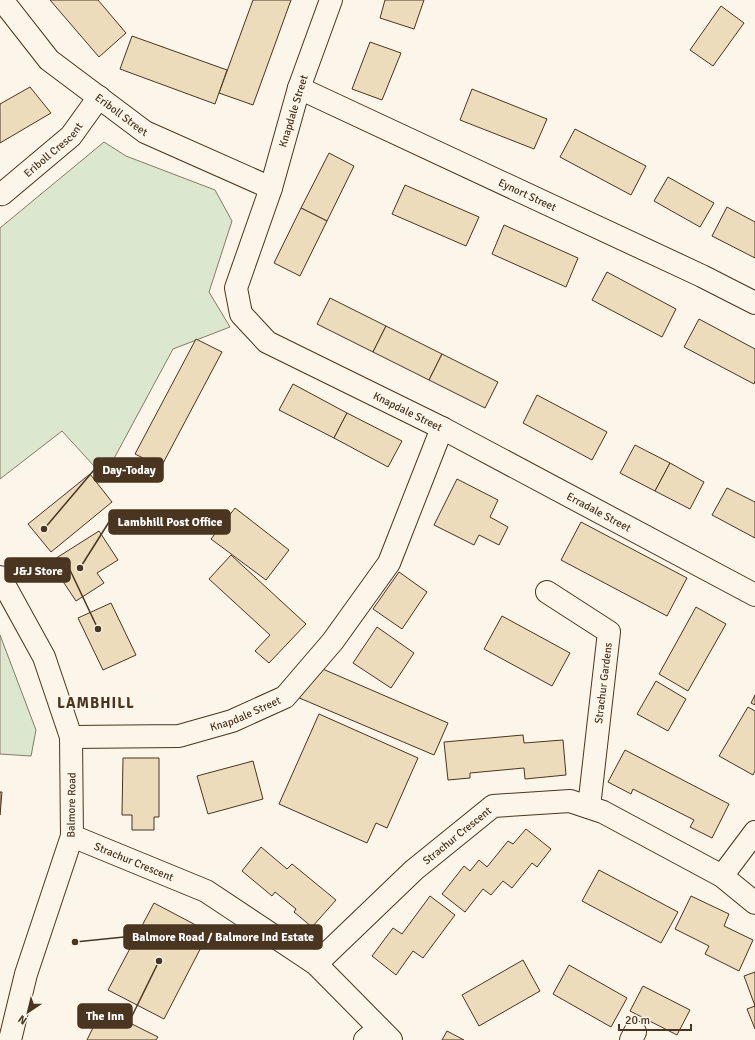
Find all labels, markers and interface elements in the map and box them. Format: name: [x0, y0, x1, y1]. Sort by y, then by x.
street label: Knapdale Street: [276, 73, 311, 149]
street label: Eriboll Street: [92, 91, 149, 139]
street label: Eriboll Crescent: [21, 120, 86, 180]
street label: Eynort Street: [496, 176, 558, 214]
street label: Knapdale Street: [371, 389, 444, 434]
callout: Day-Today: [94, 458, 163, 482]
text: Day-Today: [102, 463, 156, 478]
street label: Erradale Street: [564, 490, 633, 535]
callout: Lambhill Post Office: [109, 510, 230, 534]
text: Lambhill Post Office: [118, 515, 222, 530]
callout: J&J Store: [5, 558, 70, 582]
text: J&J Store: [13, 564, 63, 579]
street label: Strachur Gardens: [592, 641, 615, 724]
district label: LAMBHILL: [57, 694, 135, 712]
street label: Knapdale Street: [209, 694, 283, 734]
street label: Balmore Road: [64, 772, 79, 838]
street label: Strachur Crescent: [420, 804, 494, 867]
street label: Strachur Crescent: [92, 840, 176, 884]
callout: Balmore Road / Balmore Ind Estate: [124, 925, 322, 949]
text: Balmore Road / Balmore Ind Estate: [132, 930, 314, 945]
north arrow: [8, 992, 48, 1032]
callout: The Inn: [78, 1004, 132, 1028]
scale bar: [619, 1006, 691, 1032]
text: The Inn: [86, 1009, 125, 1024]
text: N: [16, 1012, 29, 1027]
text: 20 m: [625, 1013, 650, 1028]

